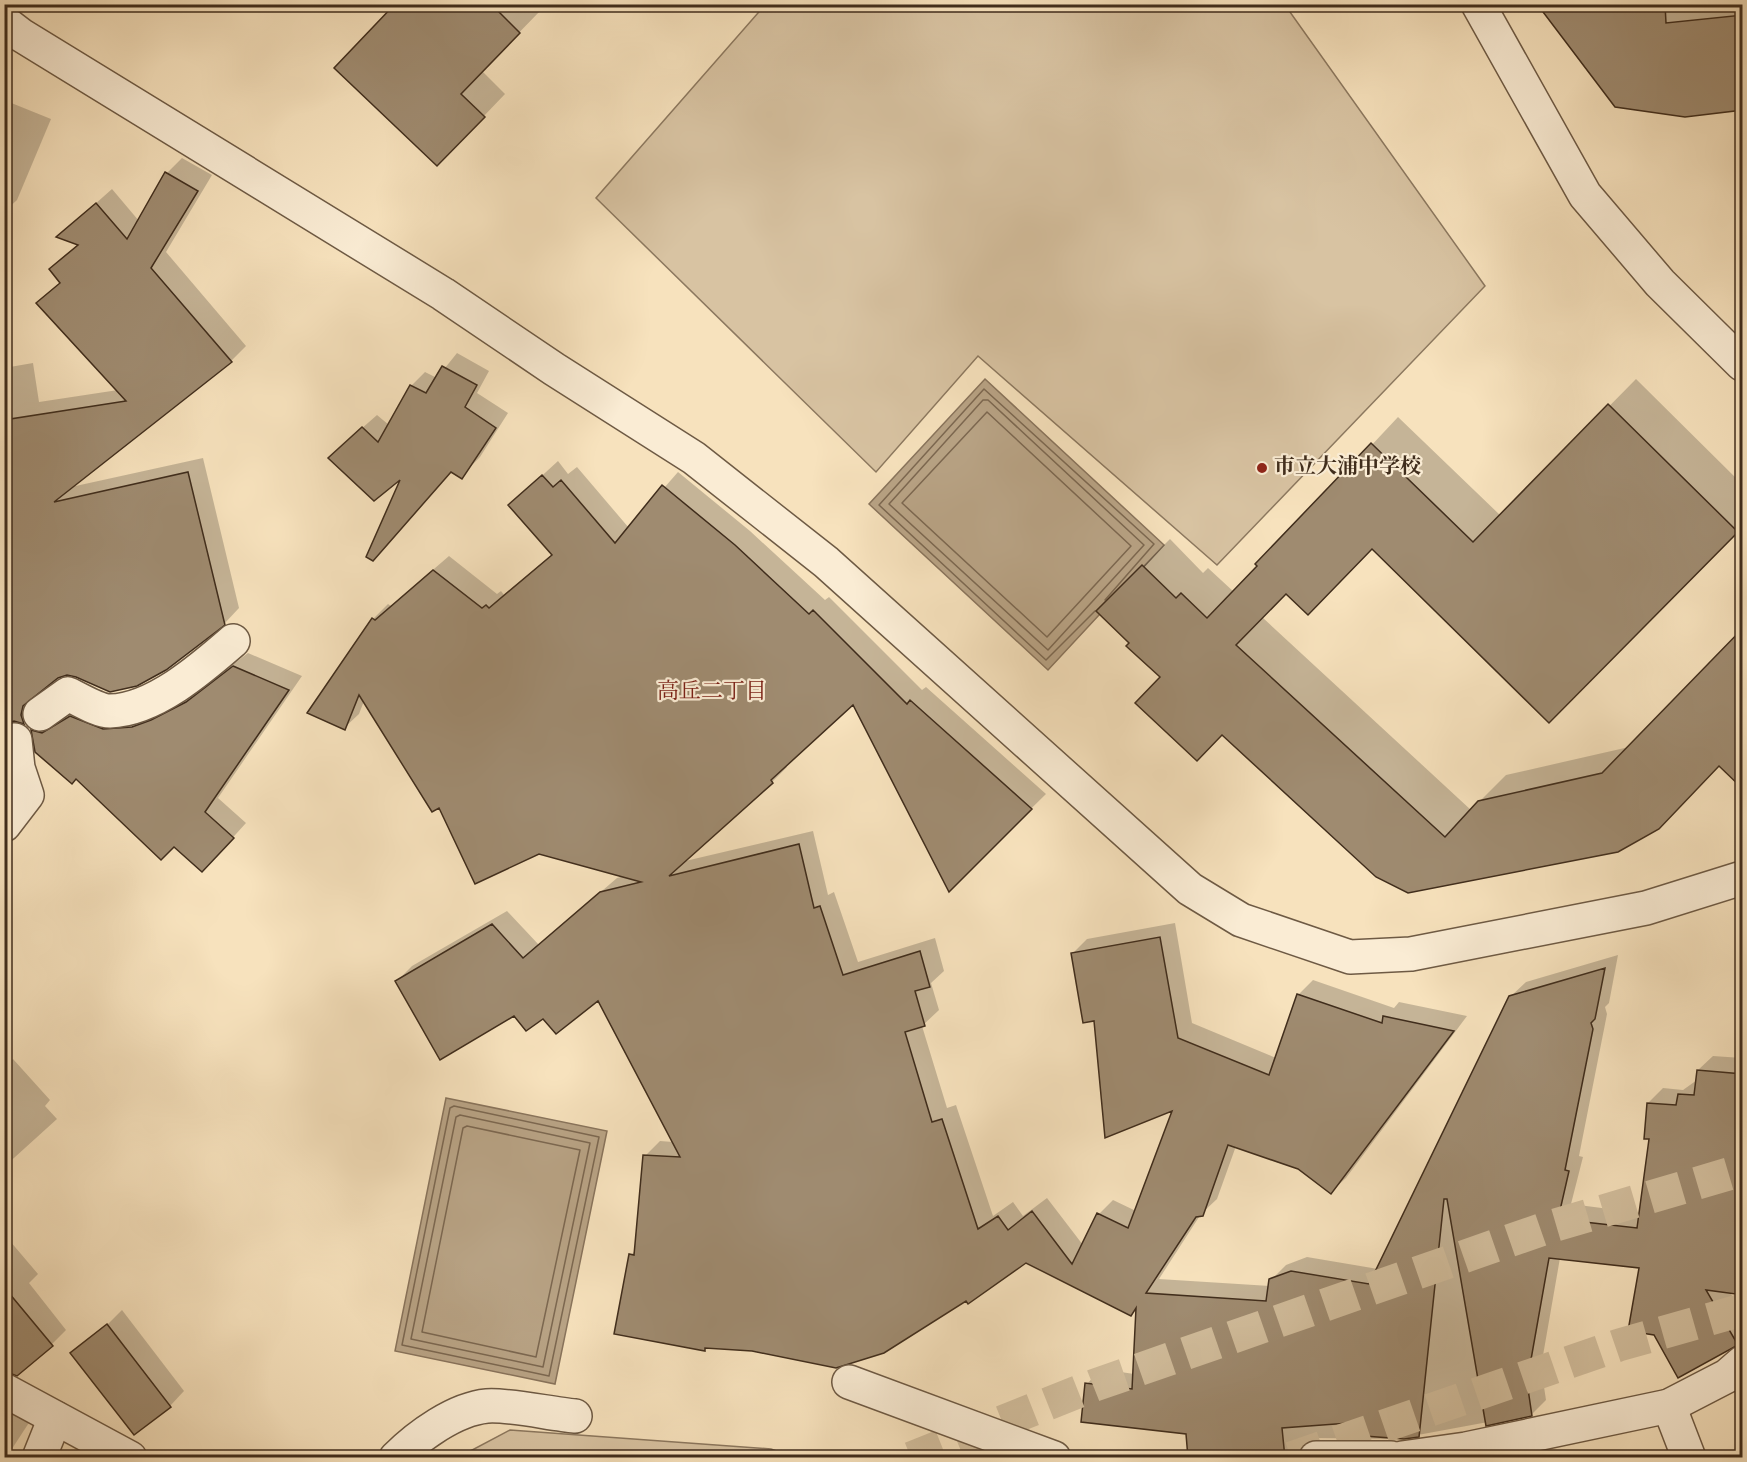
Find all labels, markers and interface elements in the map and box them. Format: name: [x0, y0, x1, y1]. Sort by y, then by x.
place label: 市立大浦中学校: [1274, 453, 1421, 483]
marker: 市立大浦中学校: [1255, 461, 1269, 475]
district label: 高丘二丁目: [657, 677, 767, 709]

